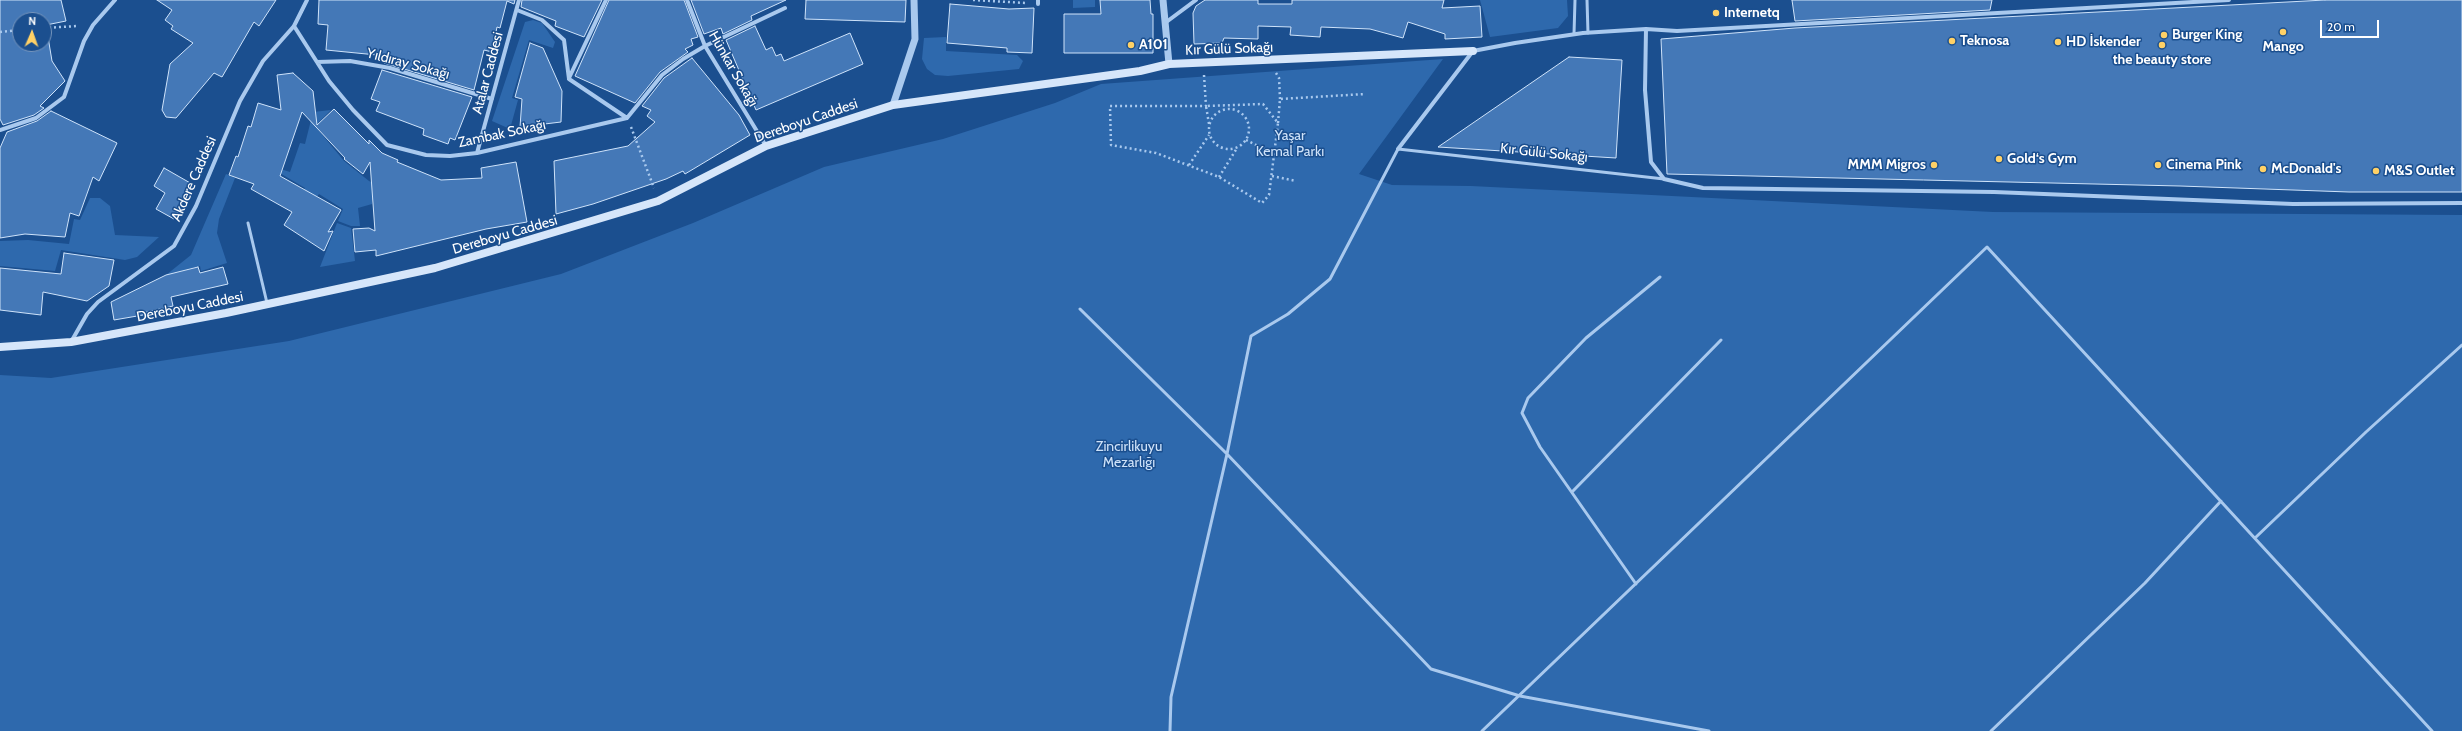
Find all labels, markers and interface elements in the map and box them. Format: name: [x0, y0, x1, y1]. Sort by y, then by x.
place label: Internetq: [1724, 5, 1780, 21]
marker: Internetq: [1711, 8, 1721, 18]
north arrow: [12, 12, 52, 52]
scale bar: [2322, 12, 2381, 38]
text: N: [28, 14, 37, 28]
text: 20 m: [2327, 19, 2355, 34]
place label: Burger King: [2172, 27, 2242, 43]
marker: Mango: [2278, 27, 2288, 37]
street label: Hünkar Sokağı: [705, 28, 761, 110]
street label: Atalar Caddesi: [469, 30, 507, 116]
marker: Burger King: [2159, 30, 2169, 40]
place label: Teknosa: [1960, 33, 2009, 49]
place label: HD İskender: [2066, 34, 2141, 50]
marker: Teknosa: [1947, 36, 1957, 46]
place label: A101: [1139, 37, 1168, 53]
marker: HD İskender: [2053, 37, 2063, 47]
street label: Kır Gülü Sokağı: [1185, 39, 1273, 59]
place label: Mango: [2262, 39, 2304, 55]
marker: A101: [1126, 40, 1136, 50]
marker: the beauty store: [2157, 40, 2167, 50]
street label: Yıldıray Sokağı: [365, 45, 451, 83]
place label: the beauty store: [2113, 52, 2211, 68]
street label: Dereboyu Caddesi: [752, 95, 860, 147]
street label: Zambak Sokağı: [457, 117, 547, 151]
park label: Yaşar Kemal Parkı: [1256, 128, 1324, 160]
street label: Akdere Caddesi: [168, 134, 220, 224]
street label: Kır Gülü Sokağı: [1499, 140, 1589, 166]
place label: Gold‘s Gym: [2007, 151, 2077, 167]
marker: Gold‘s Gym: [1994, 154, 2004, 164]
place label: MMM Migros: [1848, 157, 1926, 173]
place label: Cinema Pink: [2166, 157, 2242, 173]
marker: MMM Migros: [1929, 160, 1939, 170]
marker: Cinema Pink: [2153, 160, 2163, 170]
place label: McDonald's: [2271, 161, 2341, 177]
place label: M&S Outlet: [2384, 163, 2454, 179]
marker: McDonald's: [2258, 164, 2268, 174]
marker: M&S Outlet: [2371, 166, 2381, 176]
street label: Dereboyu Caddesi: [451, 212, 559, 258]
street label: Dereboyu Caddesi: [135, 288, 245, 326]
park label: Zincirlikuyu Mezarlığı: [1096, 439, 1162, 472]

